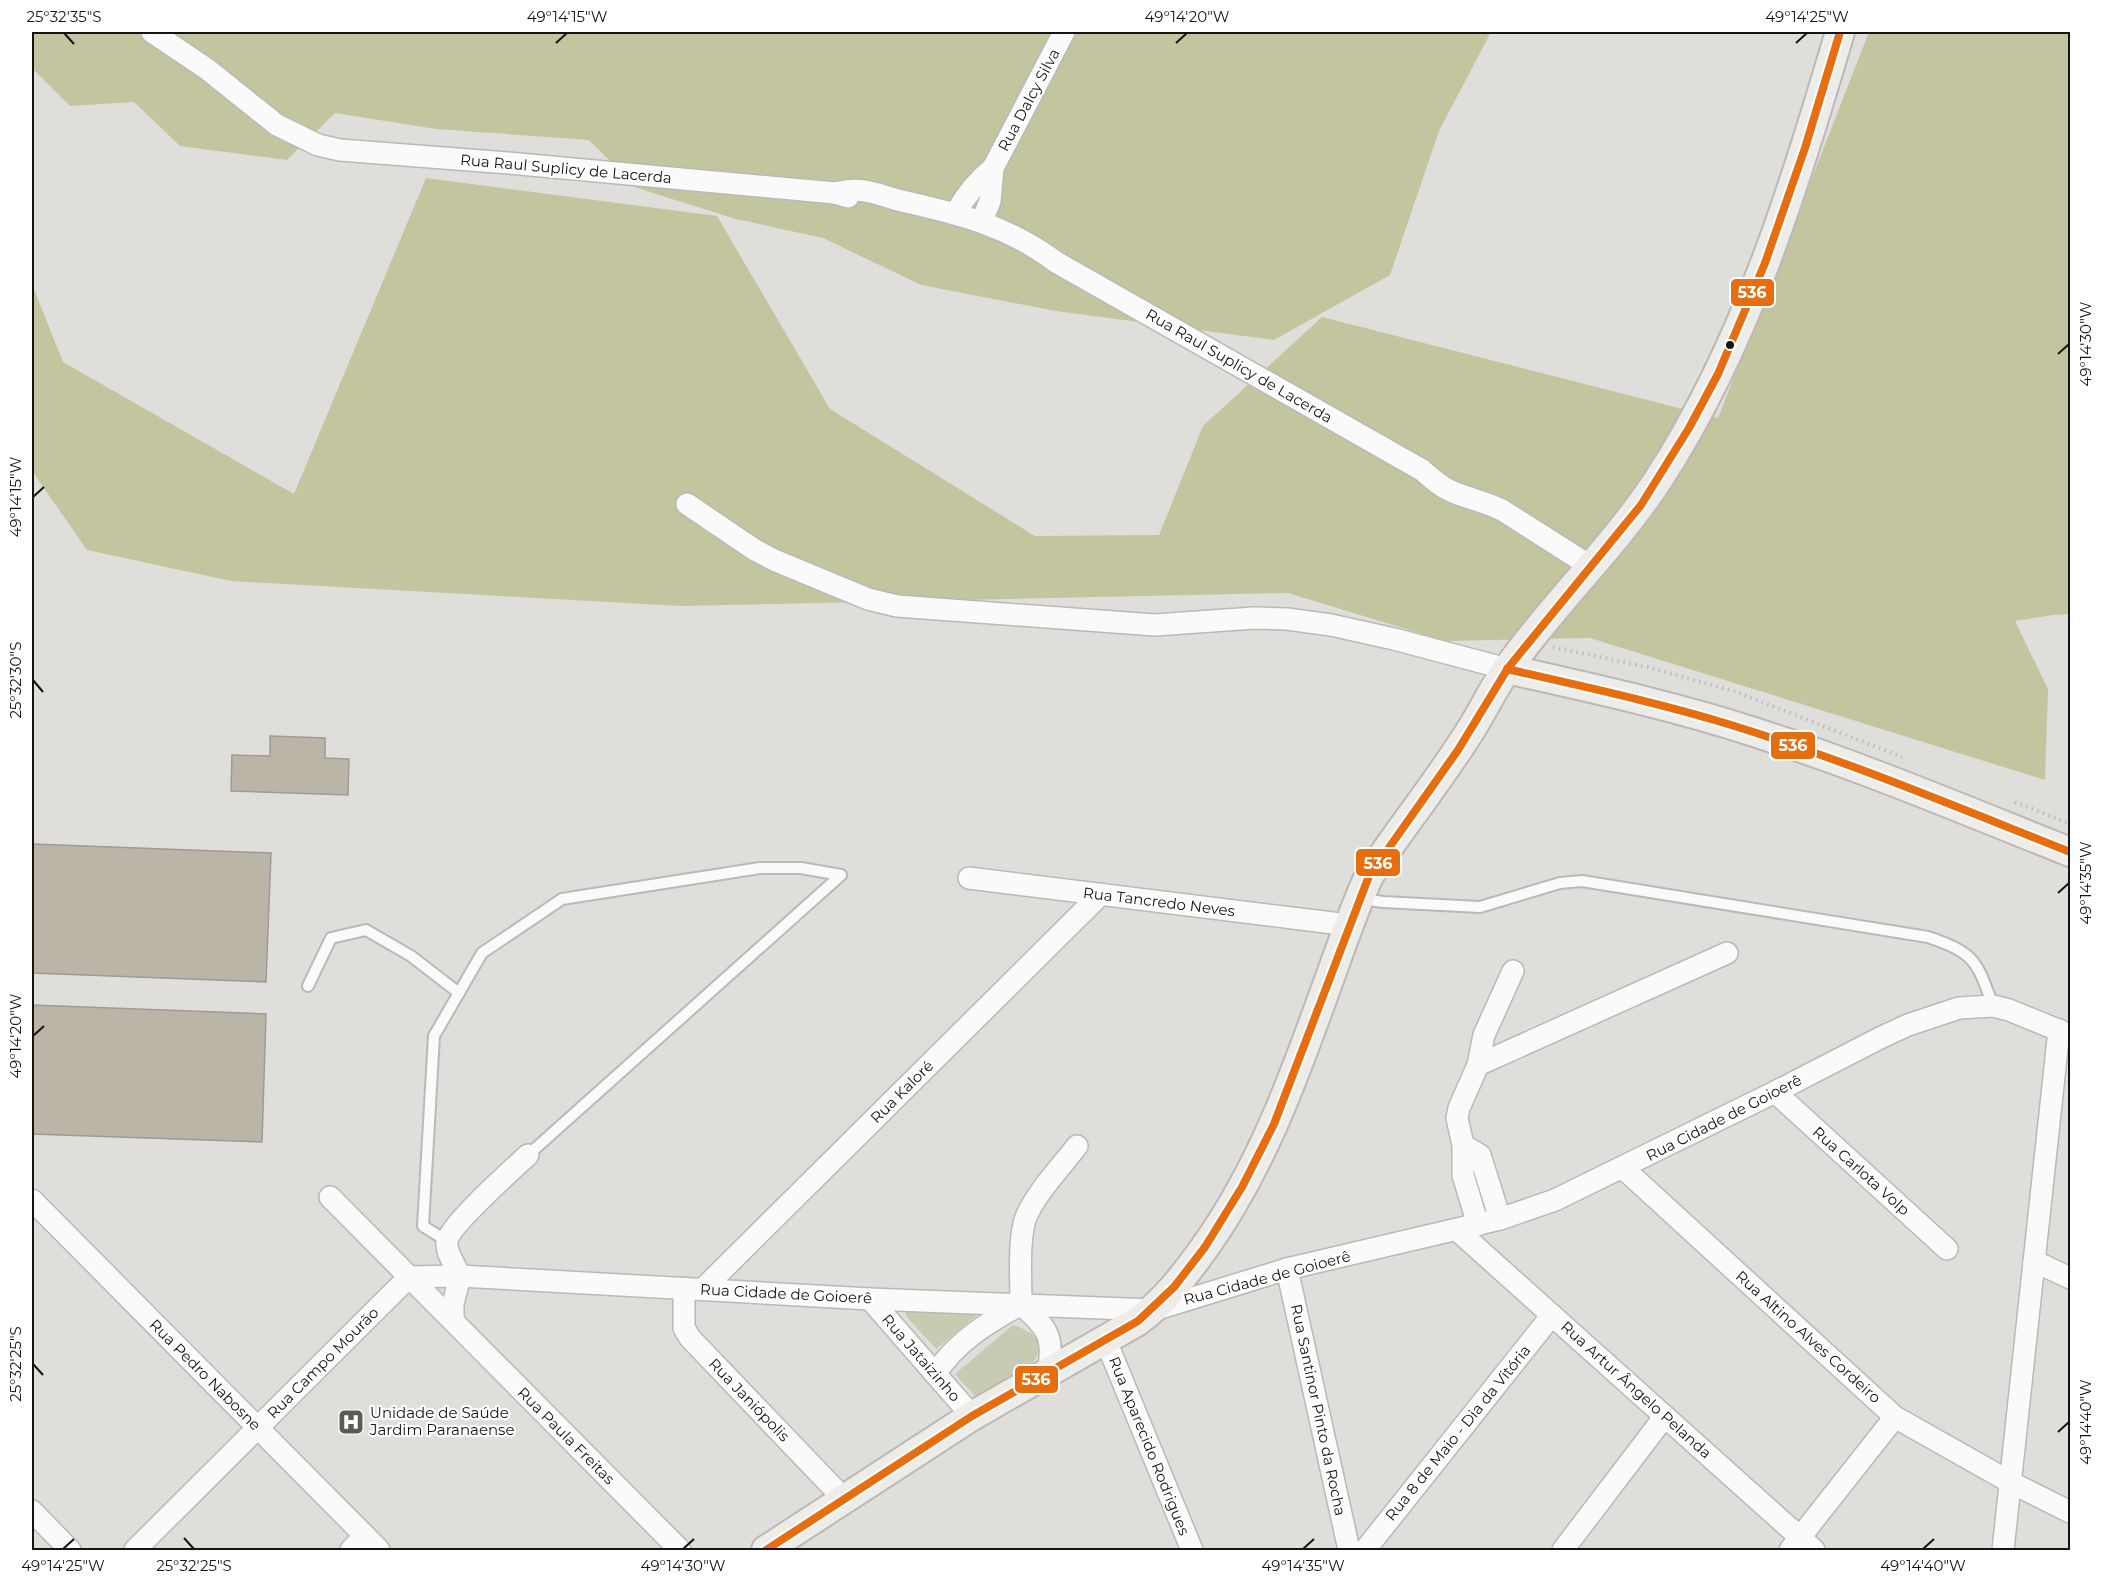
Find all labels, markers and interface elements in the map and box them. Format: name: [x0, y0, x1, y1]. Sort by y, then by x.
text: 25°32'35"S: [26, 7, 102, 26]
text: 49°14'15"W: [527, 7, 608, 26]
text: 49°14'20"W: [1145, 7, 1230, 26]
text: 49°14'25"W: [1765, 7, 1849, 26]
street label: Rua Dalcy Silva: [994, 45, 1064, 154]
street label: Rua Raul Suplicy de Lacerda: [459, 150, 673, 187]
line badge: 536: [1730, 278, 1775, 307]
text: 536: [1737, 283, 1767, 302]
text: 49°14'30"W: [2076, 301, 2095, 386]
street label: Rua Raul Suplicy de Lacerda: [1143, 304, 1336, 427]
unlabelled marker: [1724, 339, 1736, 351]
text: 49°14'15"W: [6, 456, 25, 537]
text: 25°32'30"S: [6, 642, 25, 718]
line badge: 536: [1770, 731, 1816, 760]
text: 536: [1778, 736, 1808, 755]
text: 49°14'35"W: [2076, 841, 2095, 925]
line badge: 536: [1355, 848, 1401, 877]
text: 536: [1363, 854, 1393, 873]
street label: Rua Tancredo Neves: [1082, 883, 1236, 920]
text: 49°14'20"W: [6, 993, 25, 1078]
street label: Rua Kaloré: [866, 1056, 937, 1127]
street label: Rua Cidade de Goioerê: [1643, 1070, 1805, 1165]
street label: Rua Carlota Volp: [1809, 1122, 1914, 1219]
street label: Rua Cidade de Goioerê: [1181, 1246, 1352, 1309]
street label: Rua Altino Alves Cordeiro: [1732, 1266, 1885, 1407]
street label: Rua Cidade de Goioerê: [700, 1280, 872, 1307]
street label: Rua Santinor Pinto da Rocha: [1287, 1302, 1350, 1518]
street label: Rua Campo Mourão: [263, 1303, 382, 1422]
street label: Rua Jataizinho: [878, 1310, 965, 1405]
street label: Rua Pedro Nabosne: [146, 1315, 265, 1434]
street label: Rua Artur Ângelo Pelanda: [1557, 1317, 1716, 1462]
text: 25°32'25"S: [6, 1326, 25, 1402]
street label: Rua 8 de Maio - Dia da Vitória: [1381, 1341, 1534, 1524]
street label: Rua Janiópolis: [705, 1354, 794, 1445]
street label: Rua Aparecido Rodrigues: [1105, 1354, 1194, 1538]
line badge: 536: [1014, 1365, 1059, 1394]
text: 536: [1021, 1370, 1051, 1389]
text: 49°14'40"W: [2076, 1379, 2095, 1465]
street label: Rua Paula Freitas: [514, 1383, 619, 1488]
place label: Unidade de Saúde Jardim Paranaense: [369, 1403, 514, 1439]
hospital icon: Unidade de Saúde Jardim Paranaense: [336, 1407, 366, 1437]
text: 49°14'25"W: [21, 1556, 105, 1575]
text: 25°32'25"S: [156, 1556, 232, 1575]
text: 49°14'30"W: [641, 1556, 726, 1575]
text: 49°14'35"W: [1261, 1556, 1345, 1575]
text: 49°14'40"W: [1880, 1556, 1966, 1575]

